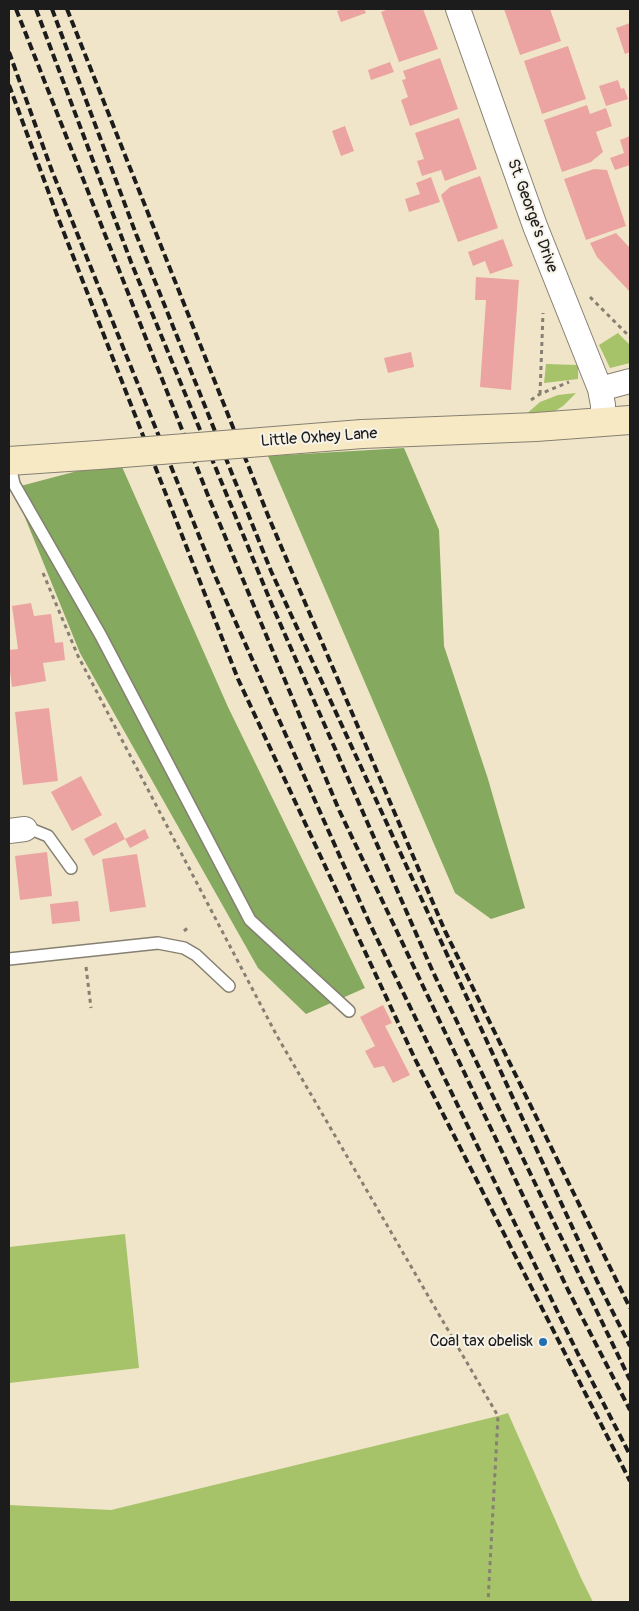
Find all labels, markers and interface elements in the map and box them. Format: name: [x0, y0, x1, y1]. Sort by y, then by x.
street label: St. George's Drive: [503, 157, 561, 275]
street label: Little Oxhey Lane: [260, 424, 378, 452]
place label: Coal tax obelisk: [430, 1332, 533, 1352]
marker: Coal tax obelisk: [537, 1336, 549, 1348]

